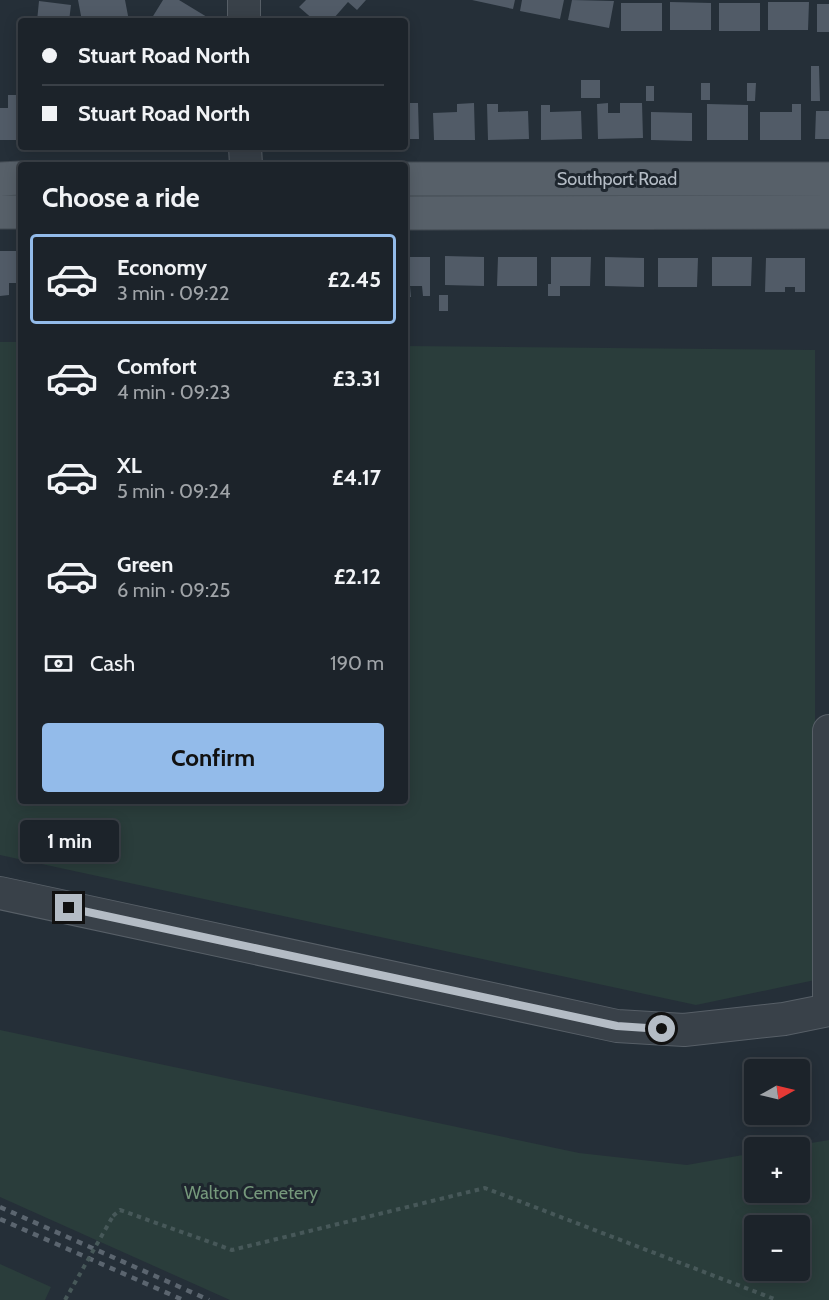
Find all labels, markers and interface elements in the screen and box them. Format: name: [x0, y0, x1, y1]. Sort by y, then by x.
text: Stuart Road North: [78, 42, 250, 69]
text: Stuart Road North: [78, 100, 250, 127]
street label: Southport Road: [557, 168, 677, 190]
text: Choose a ride: [42, 181, 200, 214]
icon: car: [45, 252, 99, 306]
text: Economy: [117, 254, 207, 281]
text: £2.45: [328, 266, 381, 293]
text: 3 min · 09:22: [117, 281, 229, 305]
icon: car: [45, 351, 99, 405]
text: Comfort: [117, 353, 196, 380]
text: £3.31: [333, 365, 381, 392]
text: 4 min · 09:23: [117, 380, 231, 404]
icon: car: [45, 450, 99, 504]
text: XL: [117, 452, 142, 479]
text: £4.17: [332, 464, 381, 491]
text: 5 min · 09:24: [117, 479, 231, 503]
icon: car: [45, 549, 99, 603]
text: Green: [117, 551, 173, 578]
text: £2.12: [334, 563, 381, 590]
text: 6 min · 09:25: [117, 578, 230, 602]
icon: cash: [42, 647, 75, 680]
text: Cash: [90, 650, 135, 677]
text: 190 m: [330, 651, 384, 675]
button: Confirm: [42, 723, 384, 792]
callout: 1 min: [20, 821, 118, 863]
text: 1 min: [47, 829, 92, 853]
route end: [55, 894, 82, 921]
route start: [648, 1015, 675, 1042]
north arrow: [744, 1059, 810, 1125]
map controls: [744, 1059, 810, 1281]
button: +: [744, 1137, 810, 1203]
park label: Walton Cemetery: [184, 1182, 318, 1204]
button: −: [744, 1215, 810, 1281]

